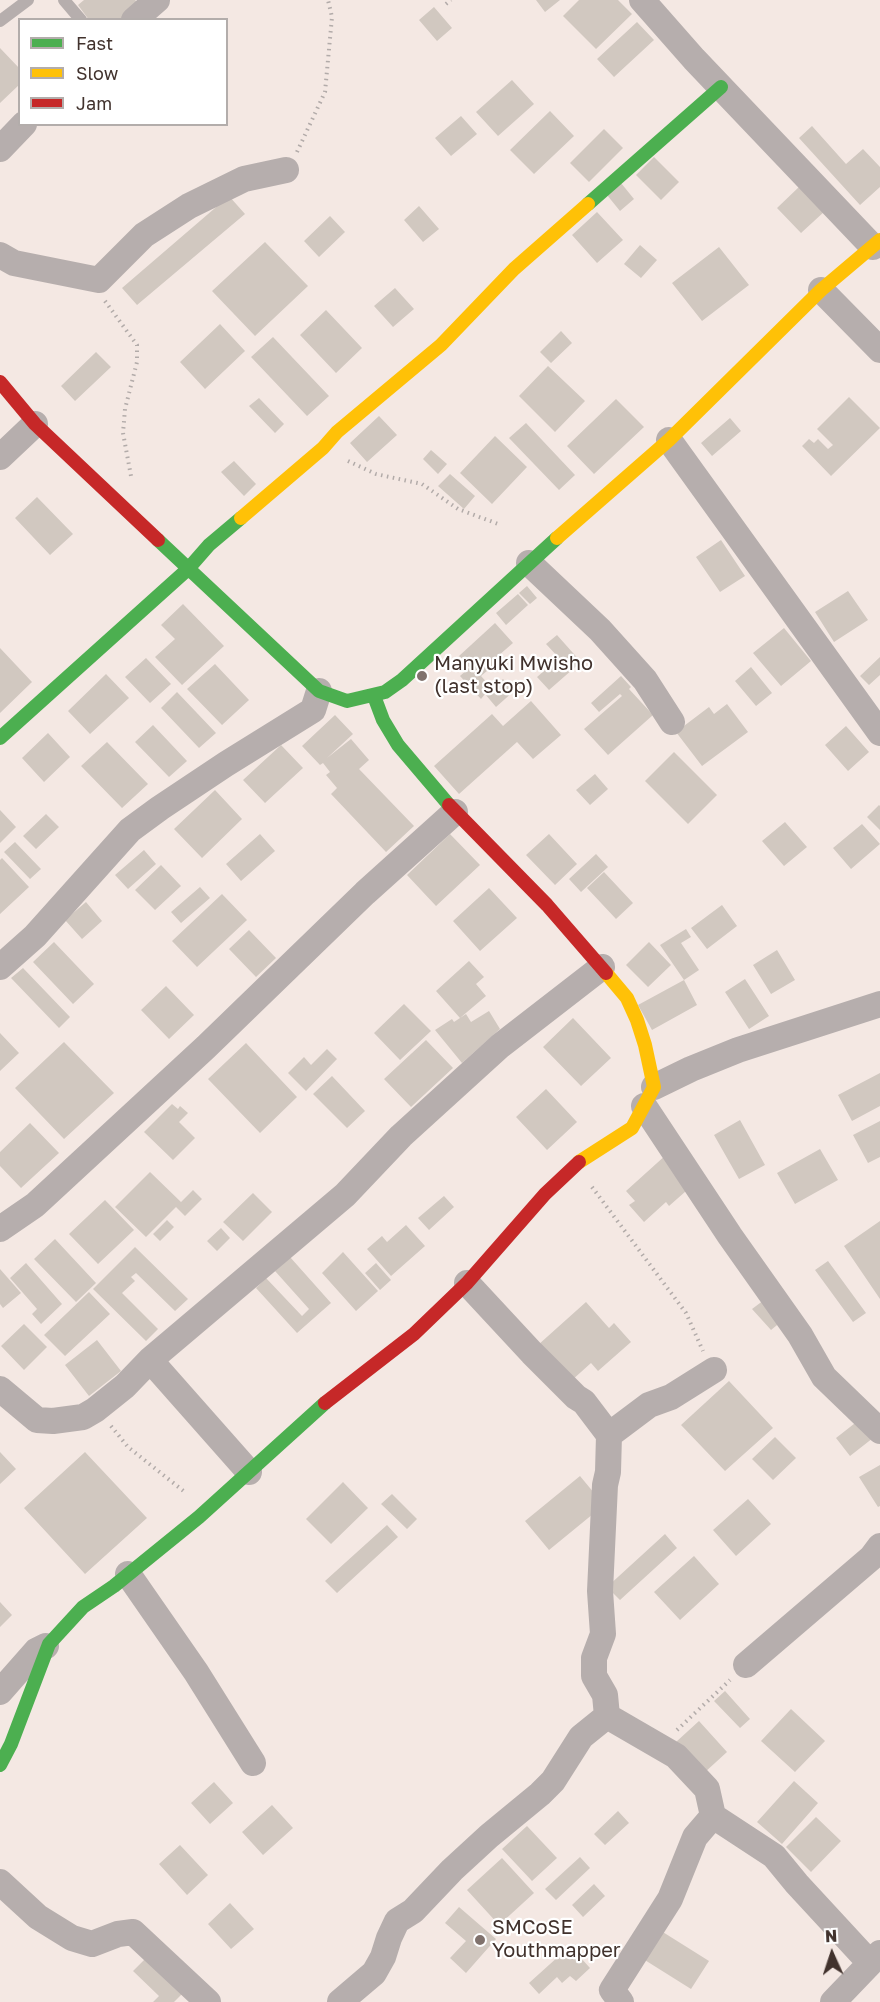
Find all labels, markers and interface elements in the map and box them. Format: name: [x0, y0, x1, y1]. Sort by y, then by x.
legend: [18, 18, 228, 126]
text: Fast: [76, 32, 113, 54]
text: Slow: [76, 62, 118, 84]
text: Jam: [76, 92, 112, 114]
place label: Manyuki Mwisho (last stop): [434, 652, 593, 699]
marker: Manyuki Mwisho (last stop): [415, 669, 429, 683]
place label: SMCoSE Youthmapper: [492, 1916, 621, 1963]
north arrow: [802, 1924, 862, 1984]
text: N: [824, 1926, 838, 1946]
marker: SMCoSE Youthmapper: [473, 1933, 487, 1947]

